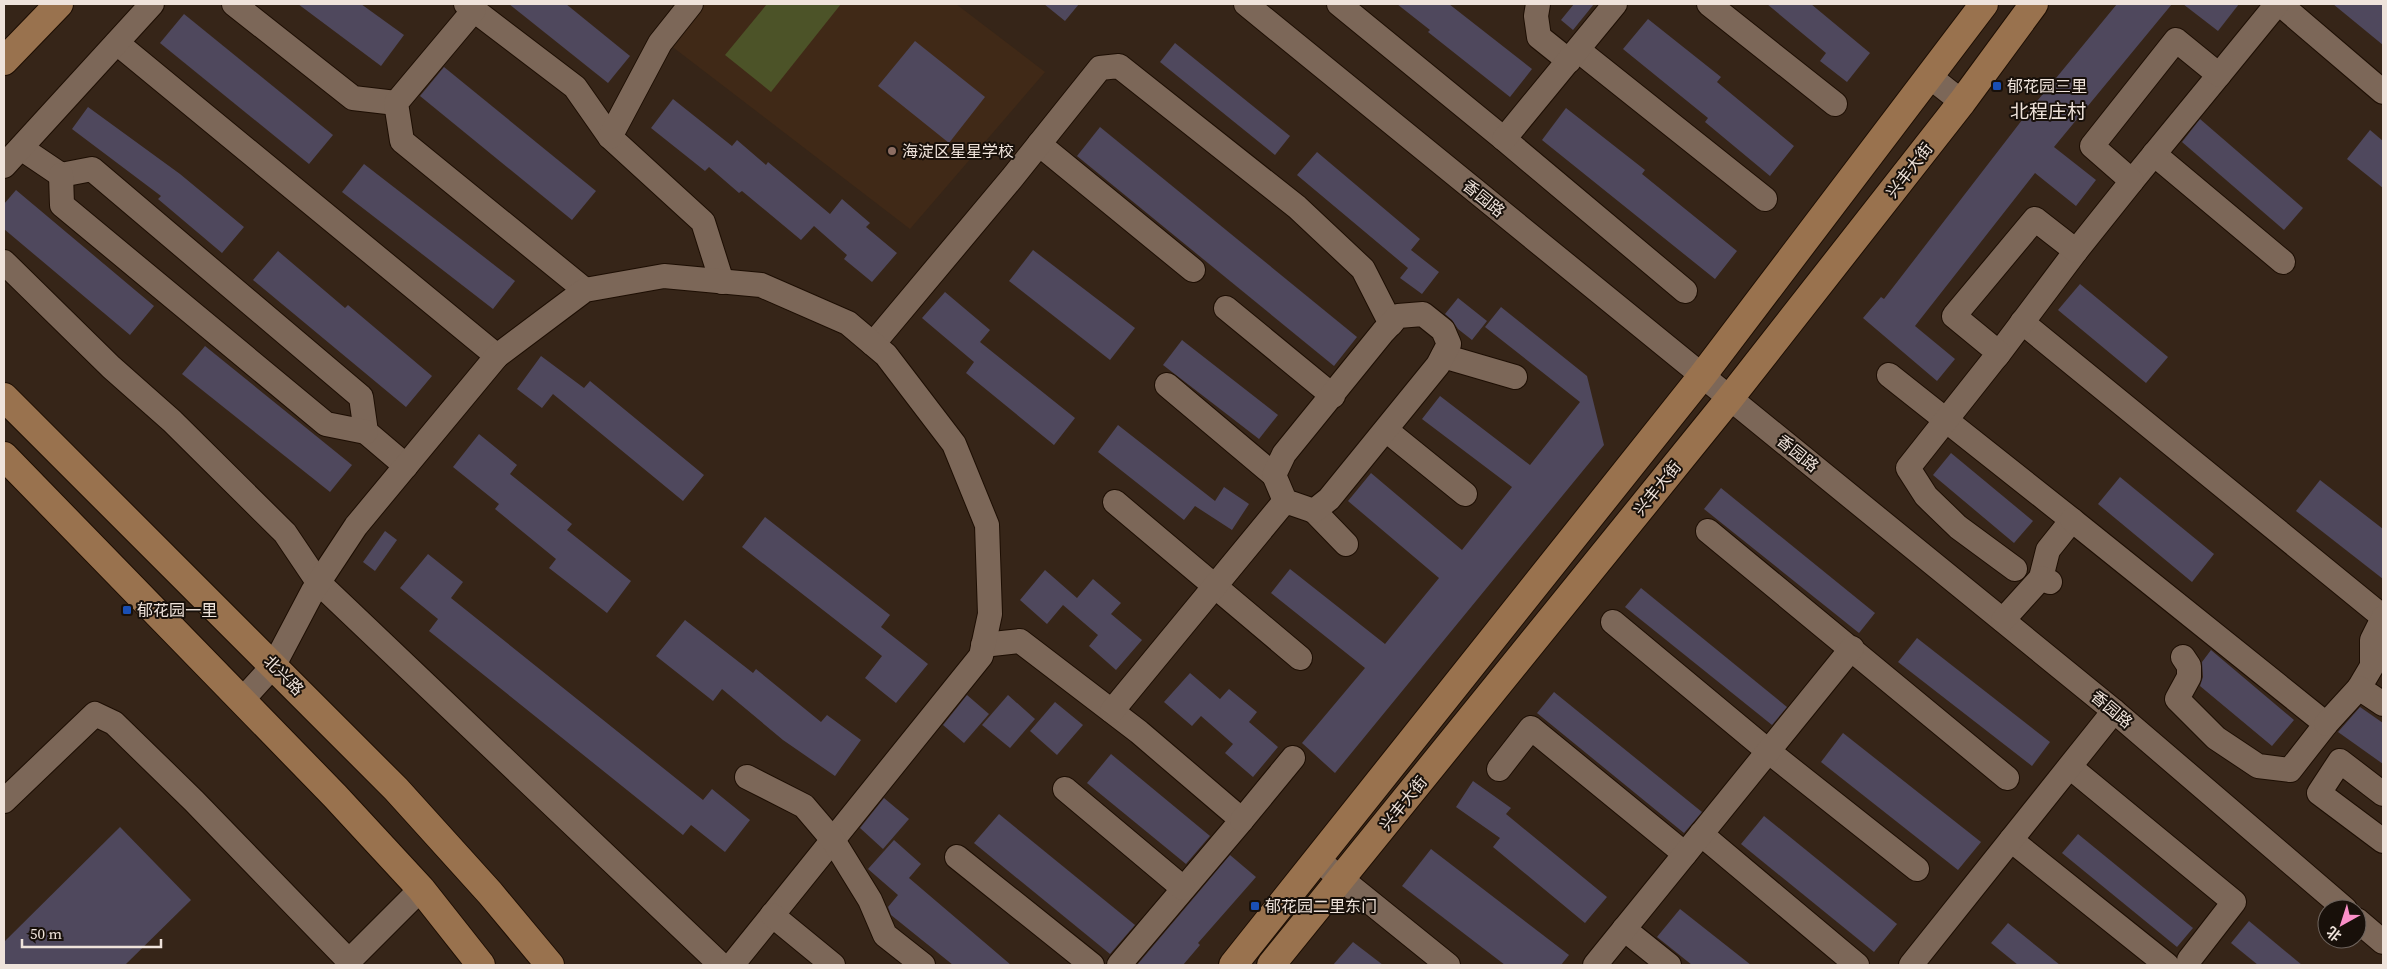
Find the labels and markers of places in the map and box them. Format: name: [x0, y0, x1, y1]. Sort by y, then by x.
place label: 郁花园三里: [2007, 75, 2087, 97]
marker: 郁花园三里: [1991, 80, 2003, 92]
place label: 海淀区星星学校: [902, 140, 1014, 162]
marker: 海淀区星星学校: [886, 145, 898, 157]
place label: 郁花园一里: [137, 599, 217, 621]
marker: 郁花园一里: [121, 604, 133, 616]
place label: 郁花园二里东门: [1265, 895, 1377, 917]
marker: 郁花园二里东门: [1249, 900, 1261, 912]

